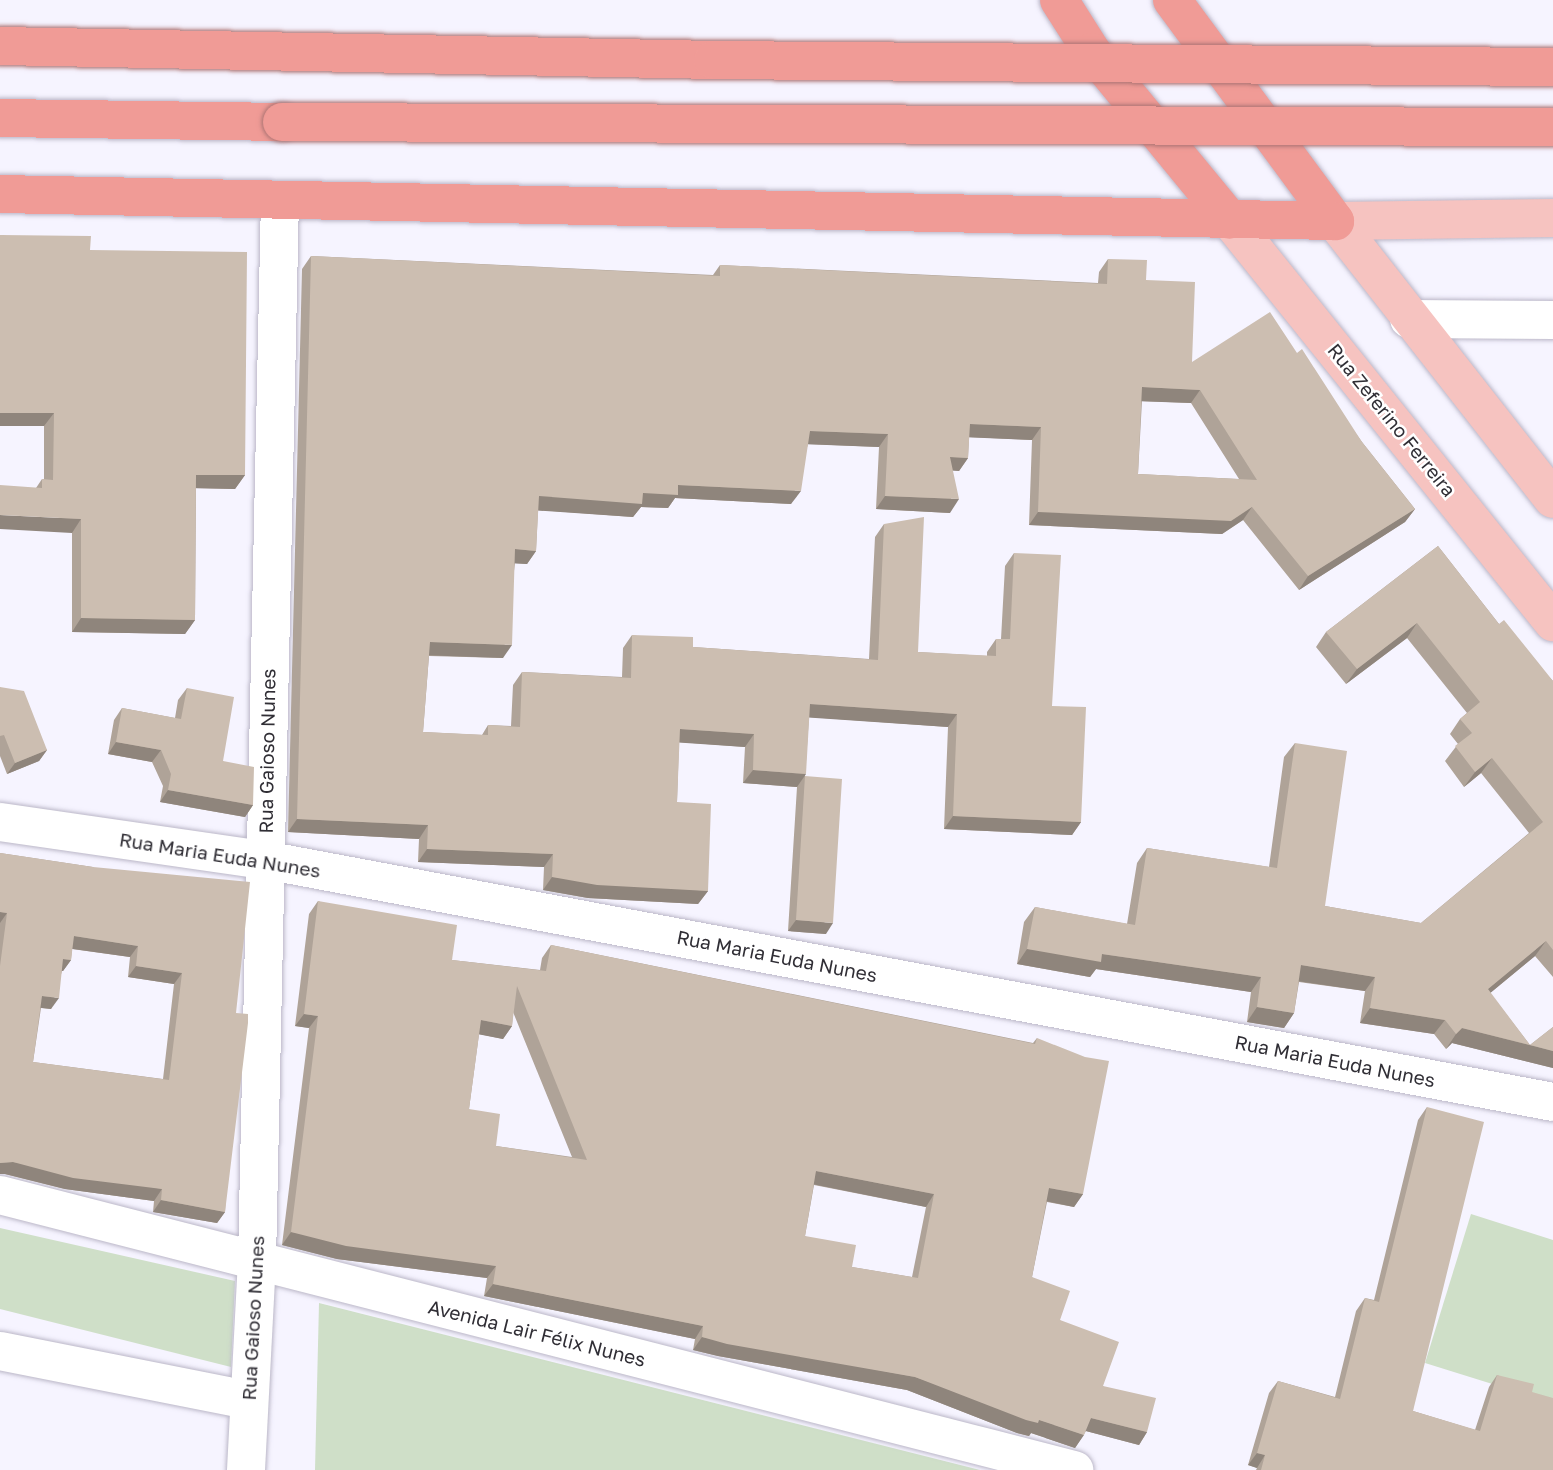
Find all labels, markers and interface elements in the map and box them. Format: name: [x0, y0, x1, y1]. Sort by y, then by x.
street label: Rua Zeferino Ferreira: [1323, 339, 1461, 501]
street label: Rua Gaioso Nunes: [254, 668, 280, 834]
street label: Rua Maria Euda Nunes: [118, 828, 322, 882]
street label: Rua Maria Euda Nunes: [675, 925, 879, 987]
street label: Rua Maria Euda Nunes: [1233, 1030, 1437, 1092]
street label: Rua Gaioso Nunes: [237, 1235, 269, 1401]
street label: Avenida Lair Félix Nunes: [426, 1295, 648, 1371]

